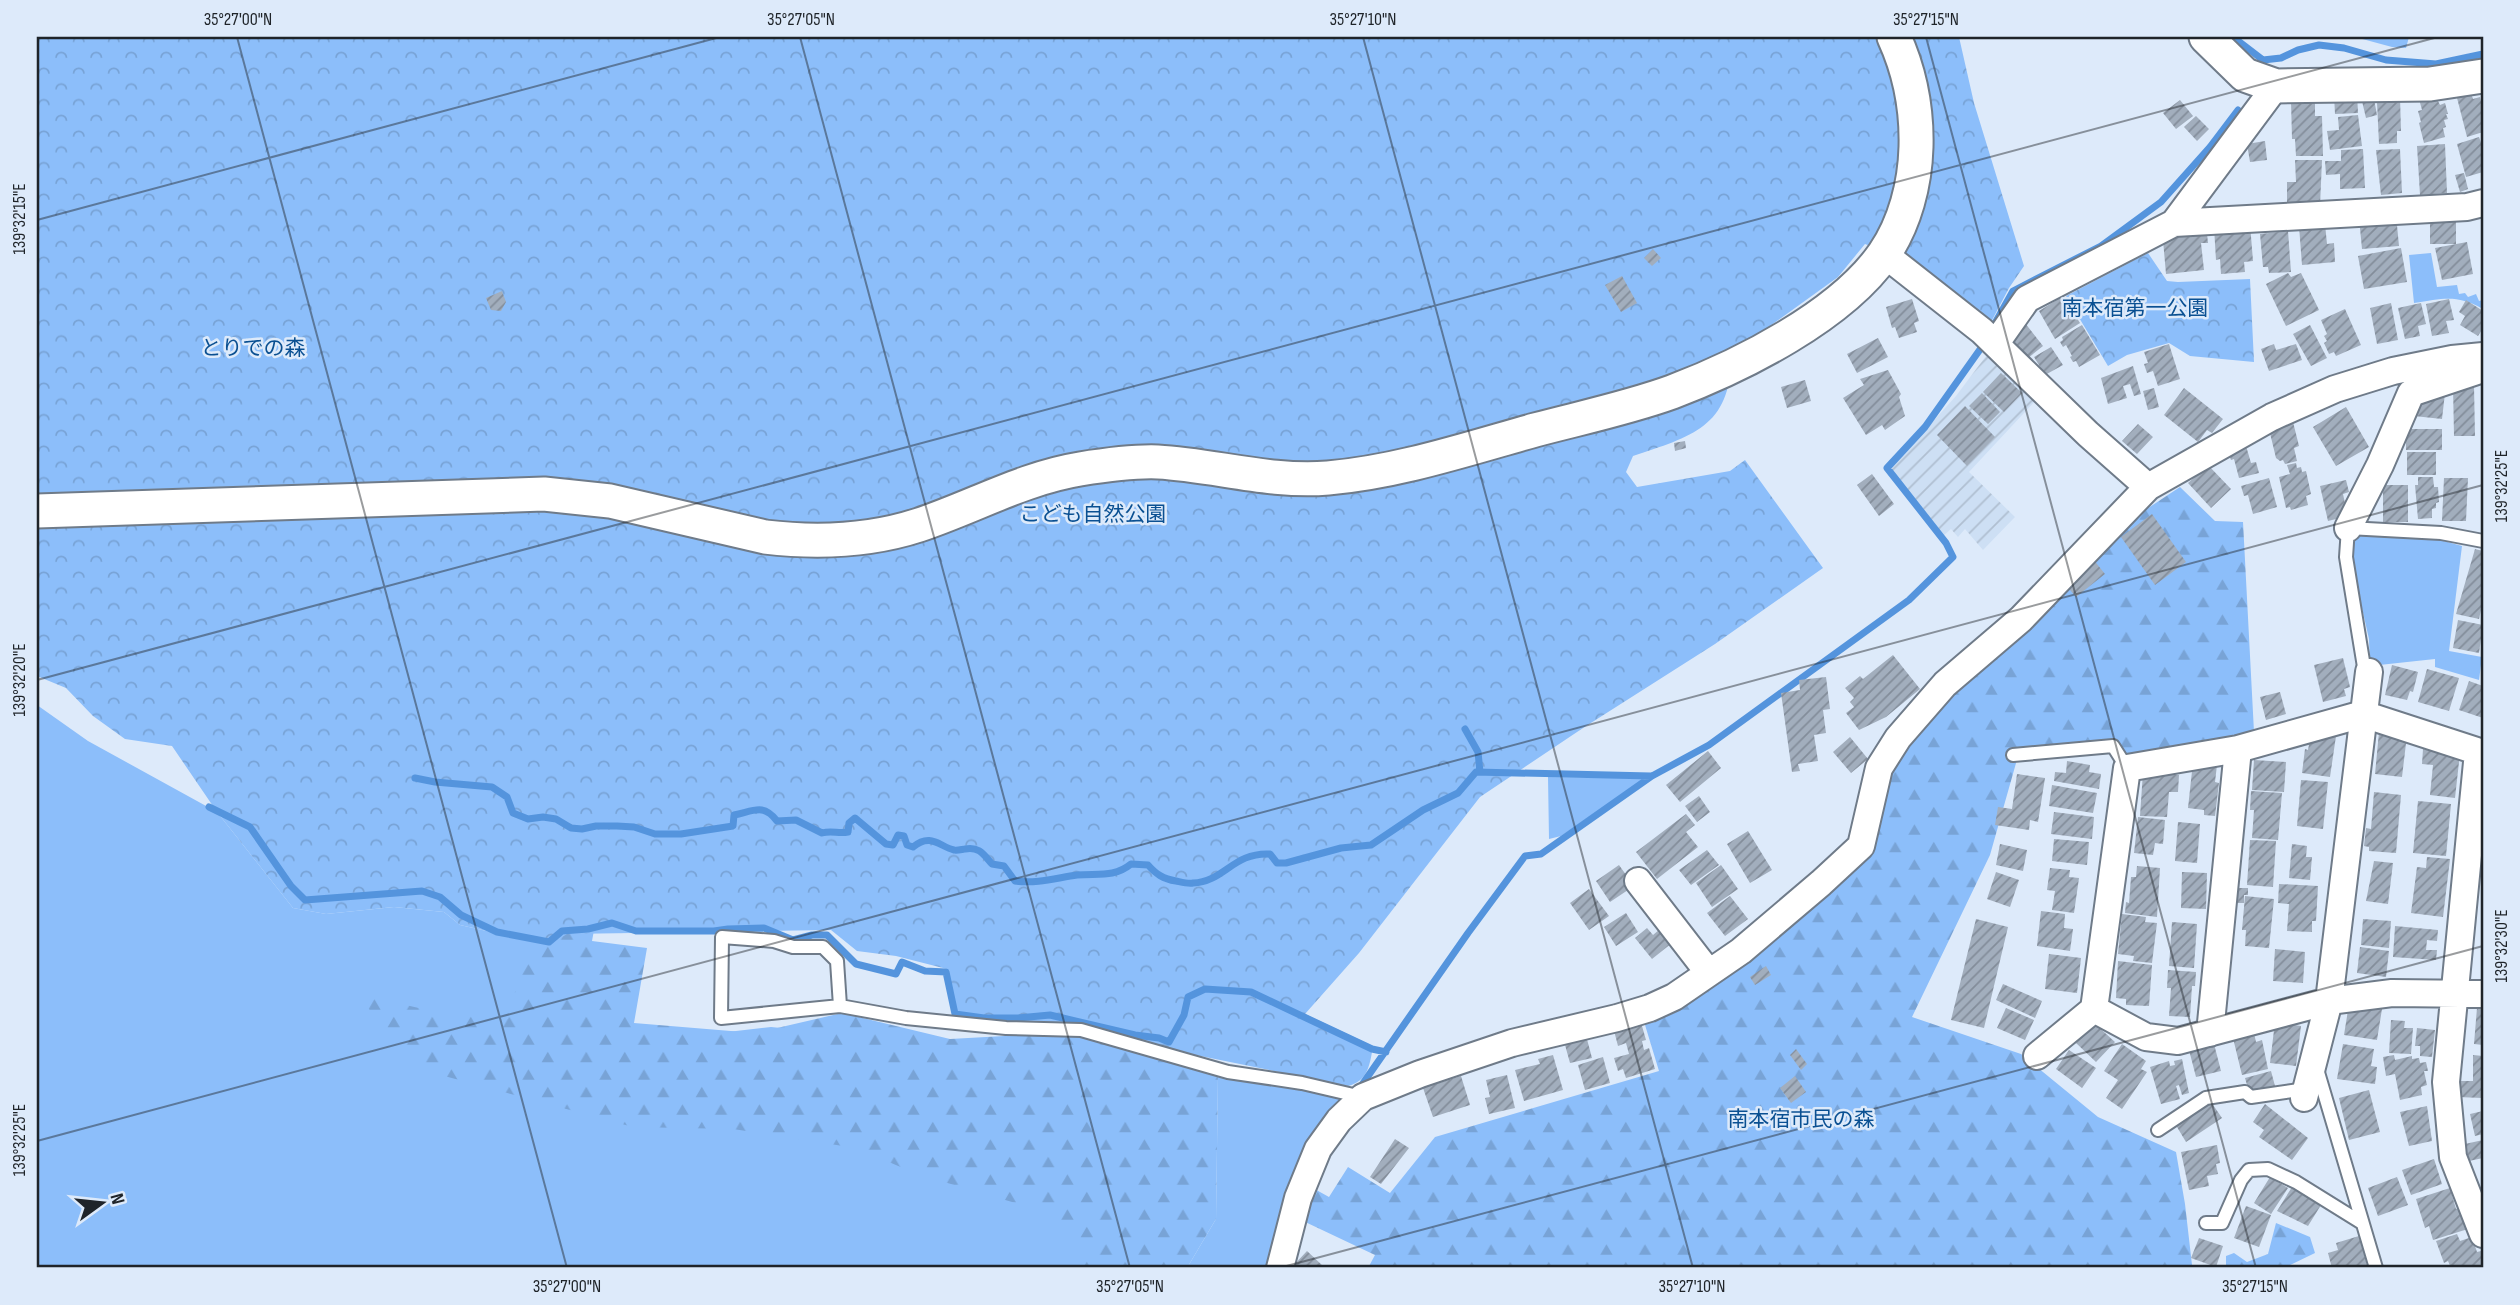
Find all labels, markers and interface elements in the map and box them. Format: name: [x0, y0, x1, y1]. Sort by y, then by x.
text: 35°27'00"N: [204, 9, 272, 30]
text: 35°27'05"N: [767, 9, 835, 30]
text: 35°27'10"N: [1330, 9, 1396, 30]
text: 35°27'15"N: [1893, 9, 1959, 30]
text: 139°32'15"E: [9, 183, 30, 255]
park label: 南本宿第一公園: [2062, 296, 2209, 321]
park label: とりでの森: [201, 336, 306, 361]
text: 139°32'25"E: [2491, 450, 2512, 522]
park label: こども自然公園: [1020, 502, 1167, 527]
text: 139°32'20"E: [9, 643, 30, 717]
text: 139°32'30"E: [2491, 909, 2512, 983]
text: 139°32'25"E: [9, 1104, 30, 1176]
park label: 南本宿市民の森: [1728, 1107, 1875, 1132]
north arrow: [66, 1168, 136, 1238]
text: N: [105, 1191, 129, 1207]
text: 35°27'00"N: [533, 1276, 601, 1297]
text: 35°27'05"N: [1096, 1276, 1164, 1297]
text: 35°27'10"N: [1659, 1276, 1725, 1297]
text: 35°27'15"N: [2222, 1276, 2288, 1297]

